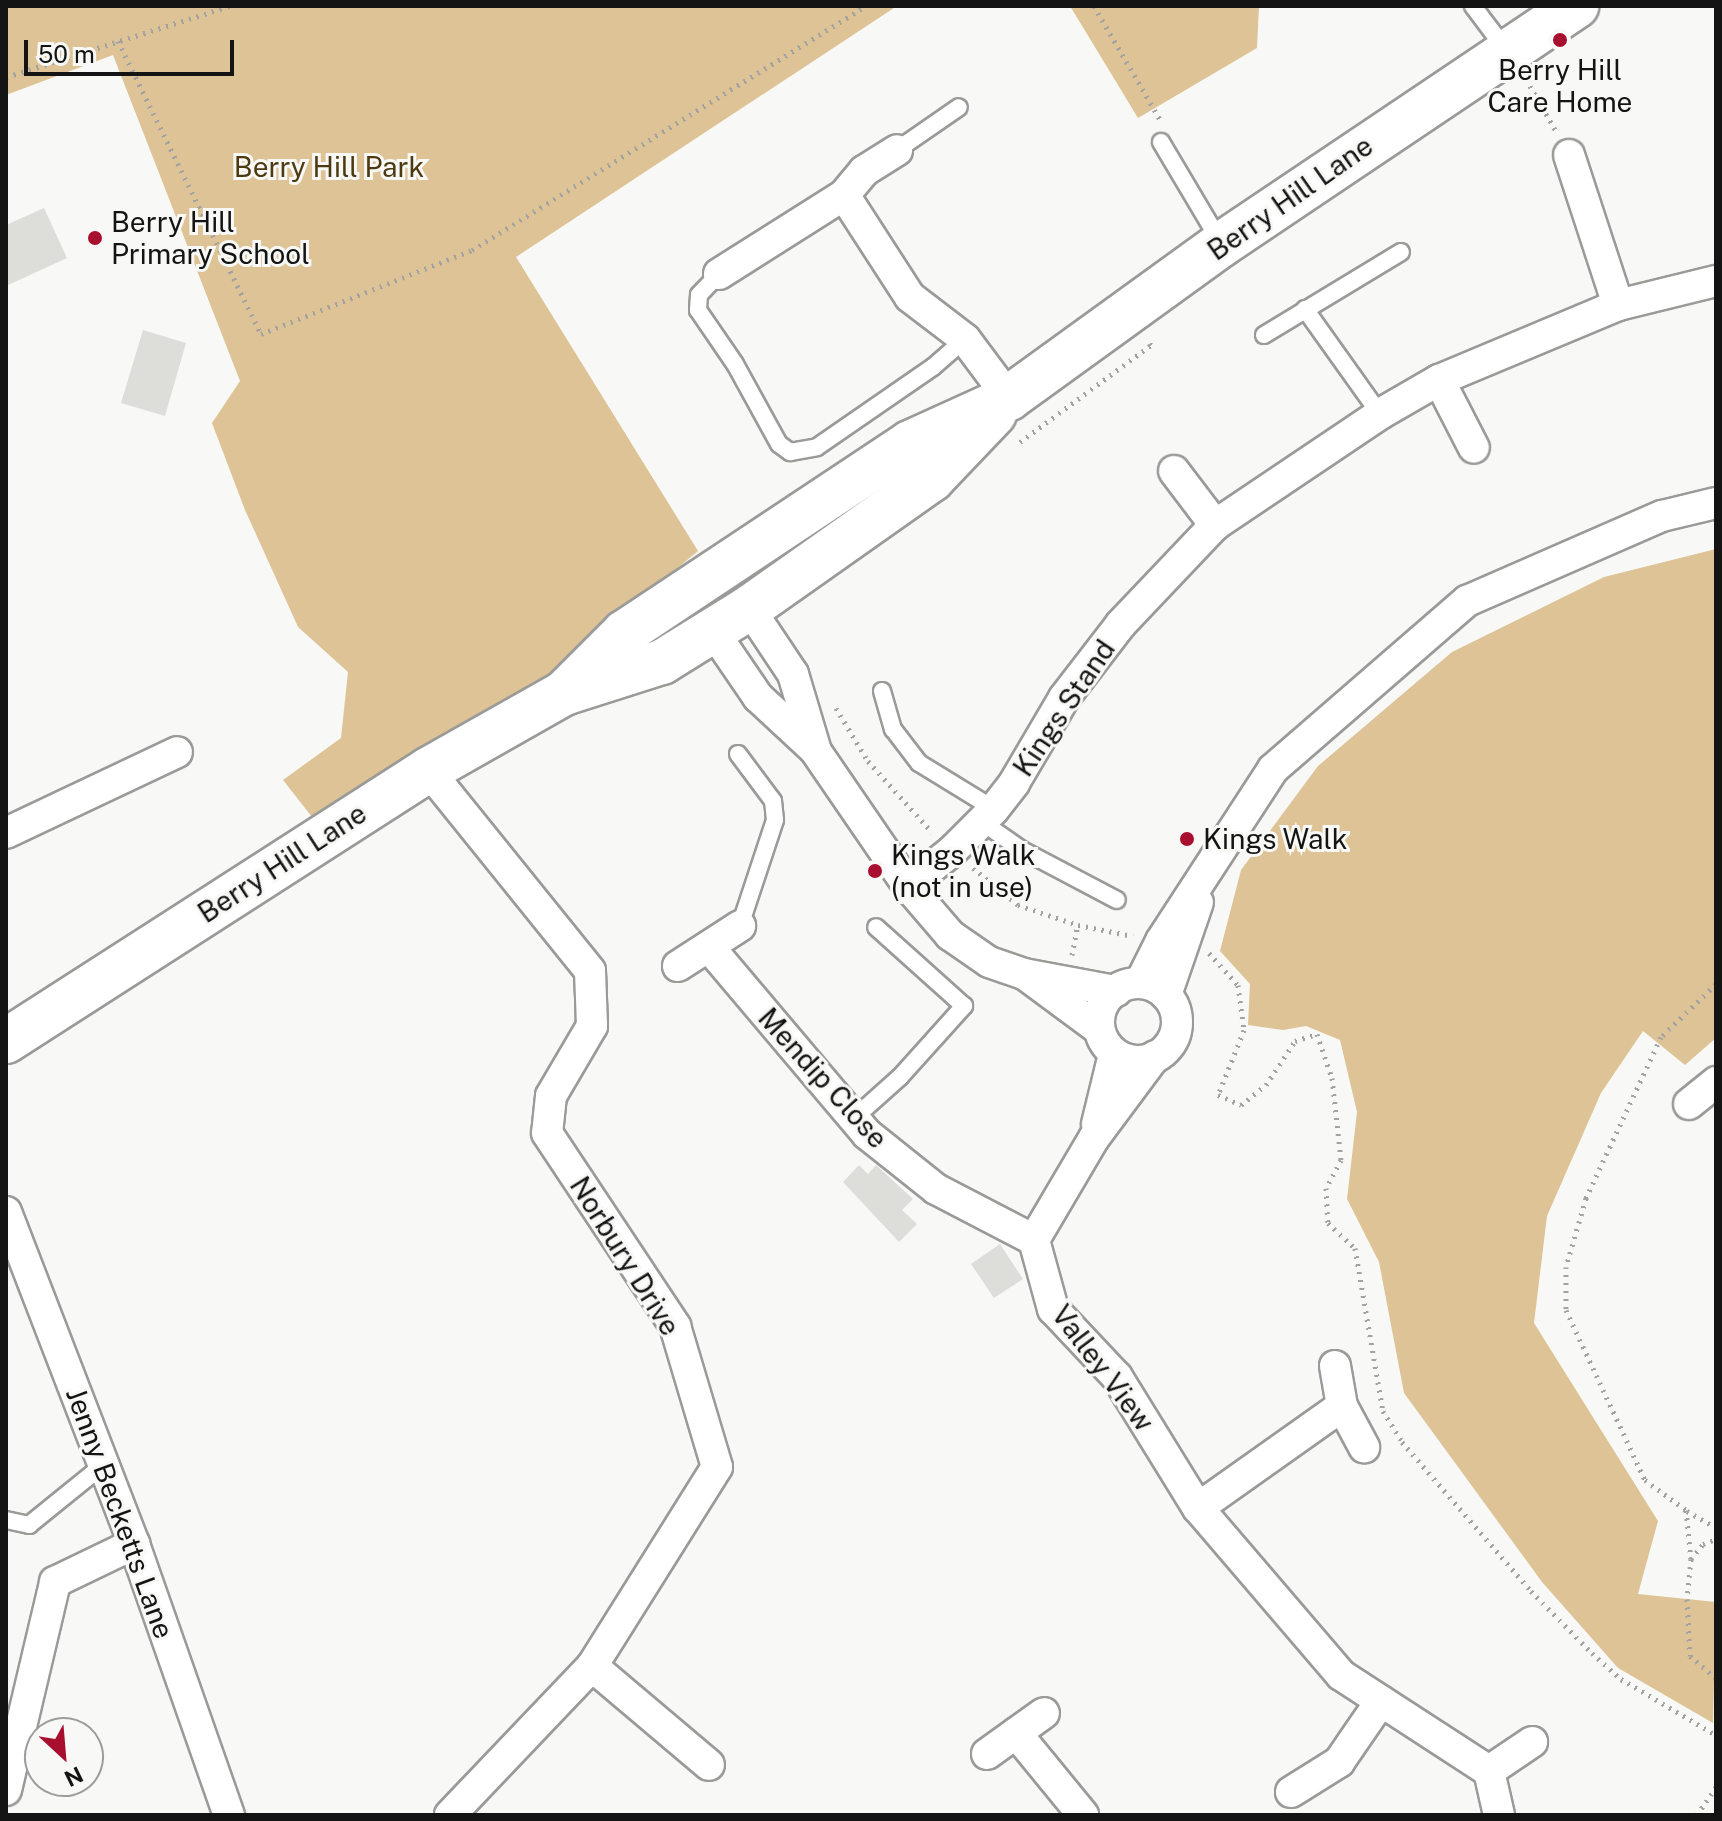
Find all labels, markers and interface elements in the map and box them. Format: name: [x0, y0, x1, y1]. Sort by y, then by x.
scale bar: [28, 24, 238, 74]
marker: Berry Hill Care Home: [1551, 31, 1569, 49]
text: 50 m: [38, 40, 95, 68]
place label: Berry Hill Care Home: [1487, 53, 1633, 119]
street label: Berry Hill Lane: [1201, 129, 1379, 267]
park label: Berry Hill Park: [234, 150, 424, 184]
place label: Berry Hill Primary School: [111, 205, 310, 271]
marker: Berry Hill Primary School: [86, 229, 104, 247]
street label: Kings Stand: [1006, 633, 1122, 783]
street label: Berry Hill Lane: [192, 796, 372, 930]
place label: Kings Walk: [1203, 822, 1348, 856]
marker: Kings Walk: [1178, 830, 1196, 848]
place label: Kings Walk (not in use): [891, 838, 1036, 904]
marker: Kings Walk (not in use): [866, 862, 884, 880]
street label: Mendip Close: [751, 1001, 895, 1155]
street label: Norbury Drive: [563, 1170, 687, 1342]
street label: Valley View: [1045, 1298, 1161, 1438]
street label: Jenny Becketts Lane: [59, 1383, 181, 1643]
north arrow: [24, 1717, 104, 1797]
text: N: [60, 1761, 87, 1792]

